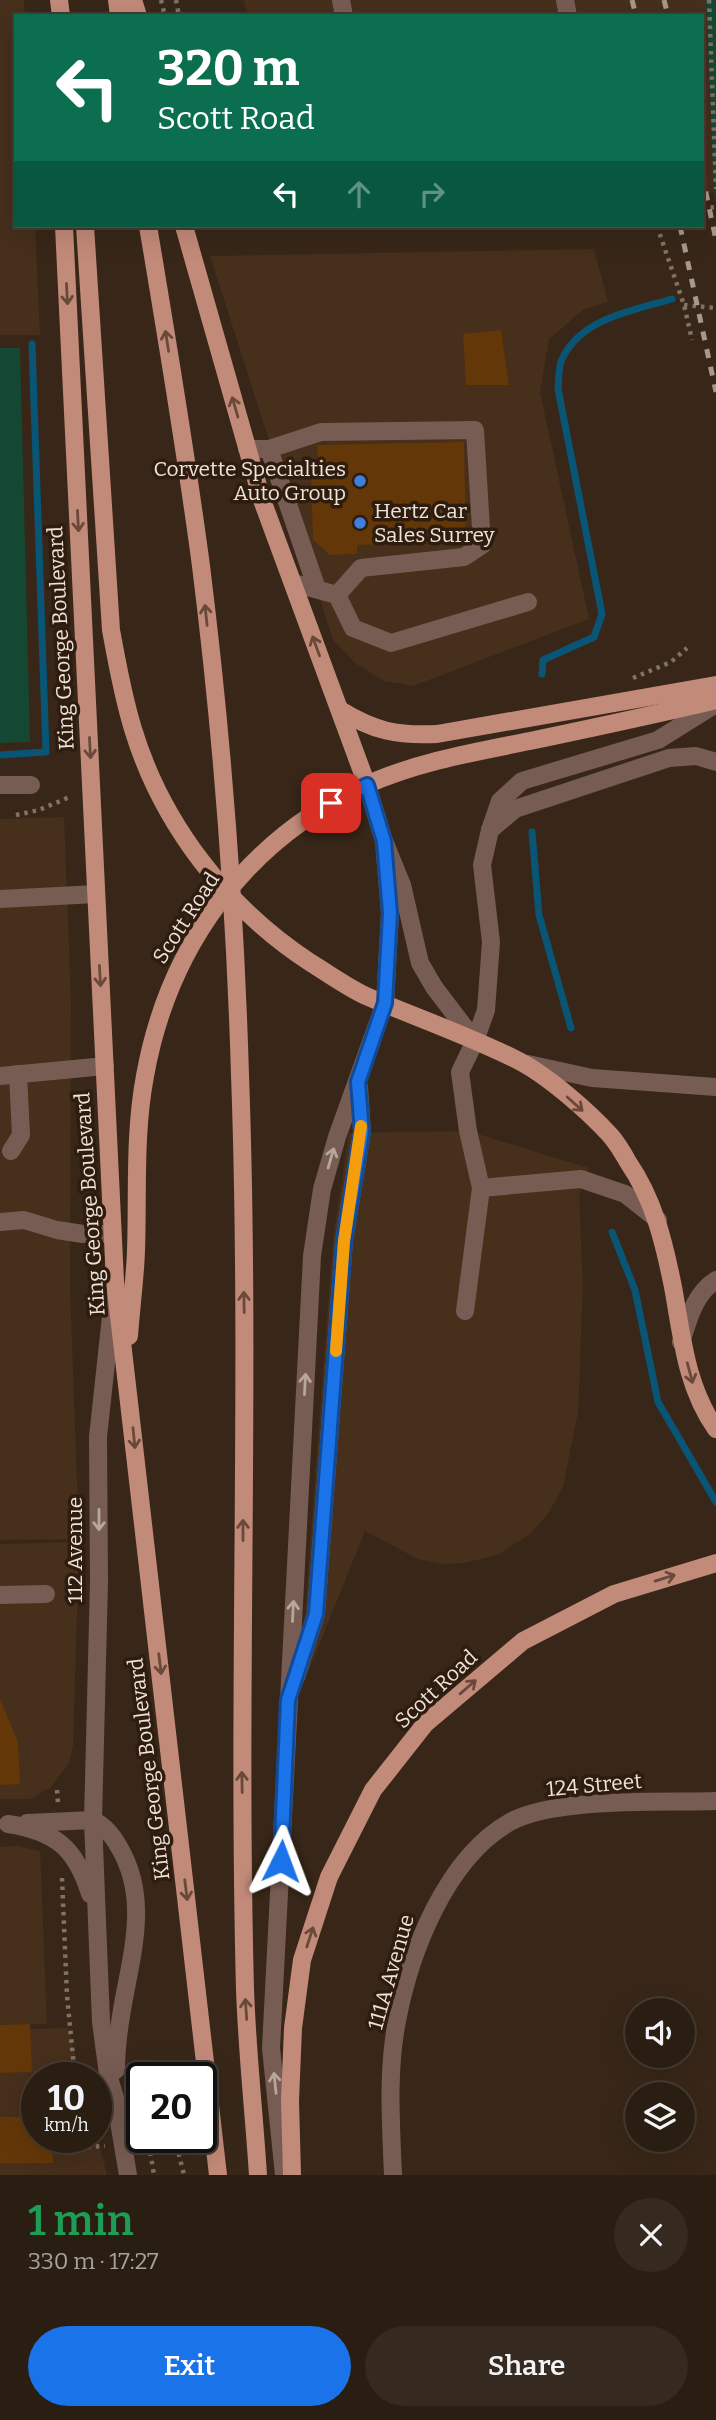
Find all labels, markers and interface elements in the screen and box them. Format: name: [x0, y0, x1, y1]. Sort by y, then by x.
text: 320 m: [157, 39, 300, 98]
icon: left: [42, 42, 133, 133]
text: Scott Road: [157, 99, 315, 137]
icon: left: [267, 175, 305, 213]
icon: ahead: [340, 175, 378, 213]
icon: right: [413, 175, 451, 213]
one-way arrow: [61, 282, 74, 305]
one-way arrow: [160, 330, 173, 353]
one-way arrow: [228, 396, 241, 418]
place label: Corvette Specialties Auto Group: [153, 456, 346, 506]
marker: Corvette Specialties Auto Group: [352, 473, 368, 489]
place label: Hertz Car Sales Surrey: [374, 498, 495, 548]
one-way arrow: [72, 509, 85, 532]
marker: Hertz Car Sales Surrey: [352, 515, 368, 531]
street label: King George Boulevard: [42, 526, 80, 750]
one-way arrow: [200, 604, 213, 627]
one-way arrow: [309, 635, 322, 657]
one-way arrow: [83, 737, 96, 760]
pin: [301, 773, 361, 833]
icon: arrive: [312, 784, 350, 822]
street label: Scott Road: [147, 867, 225, 969]
one-way arrow: [94, 964, 107, 987]
street label: King George Boulevard: [69, 1091, 111, 1317]
one-way arrow: [566, 1096, 584, 1112]
one-way arrow: [325, 1148, 338, 1170]
one-way arrow: [237, 1291, 250, 1314]
one-way arrow: [684, 1361, 697, 1383]
one-way arrow: [299, 1373, 312, 1396]
one-way arrow: [127, 1426, 140, 1449]
street label: 112 Avenue: [62, 1497, 88, 1603]
one-way arrow: [92, 1508, 105, 1531]
one-way arrow: [236, 1518, 250, 1541]
one-way arrow: [653, 1571, 675, 1583]
one-way arrow: [287, 1600, 300, 1623]
street label: Scott Road: [389, 1644, 483, 1734]
one-way arrow: [153, 1652, 166, 1675]
street label: King George Boulevard: [122, 1656, 176, 1882]
one-way arrow: [459, 1679, 477, 1695]
street label: 124 Street: [545, 1768, 643, 1802]
one-way arrow: [236, 1770, 249, 1793]
position arrow: [244, 1824, 318, 1898]
one-way arrow: [179, 1878, 192, 1901]
street label: 111A Avenue: [362, 1911, 420, 2033]
one-way arrow: [304, 1926, 317, 1948]
one-way arrow: [240, 1998, 253, 2021]
map controls: [625, 1998, 695, 2152]
button: sound: [625, 1998, 695, 2068]
speed limit sign: 20: [126, 2062, 217, 2153]
one-way arrow: [268, 2072, 281, 2095]
text: 10: [48, 2077, 85, 2119]
button: layers: [625, 2082, 695, 2152]
text: km/h: [44, 2114, 89, 2136]
text: 1 min: [28, 2196, 134, 2246]
button: close: [614, 2198, 688, 2272]
text: 330 m · 17:27: [28, 2247, 158, 2275]
button: Exit: [28, 2326, 351, 2406]
button: Share: [365, 2326, 688, 2406]

